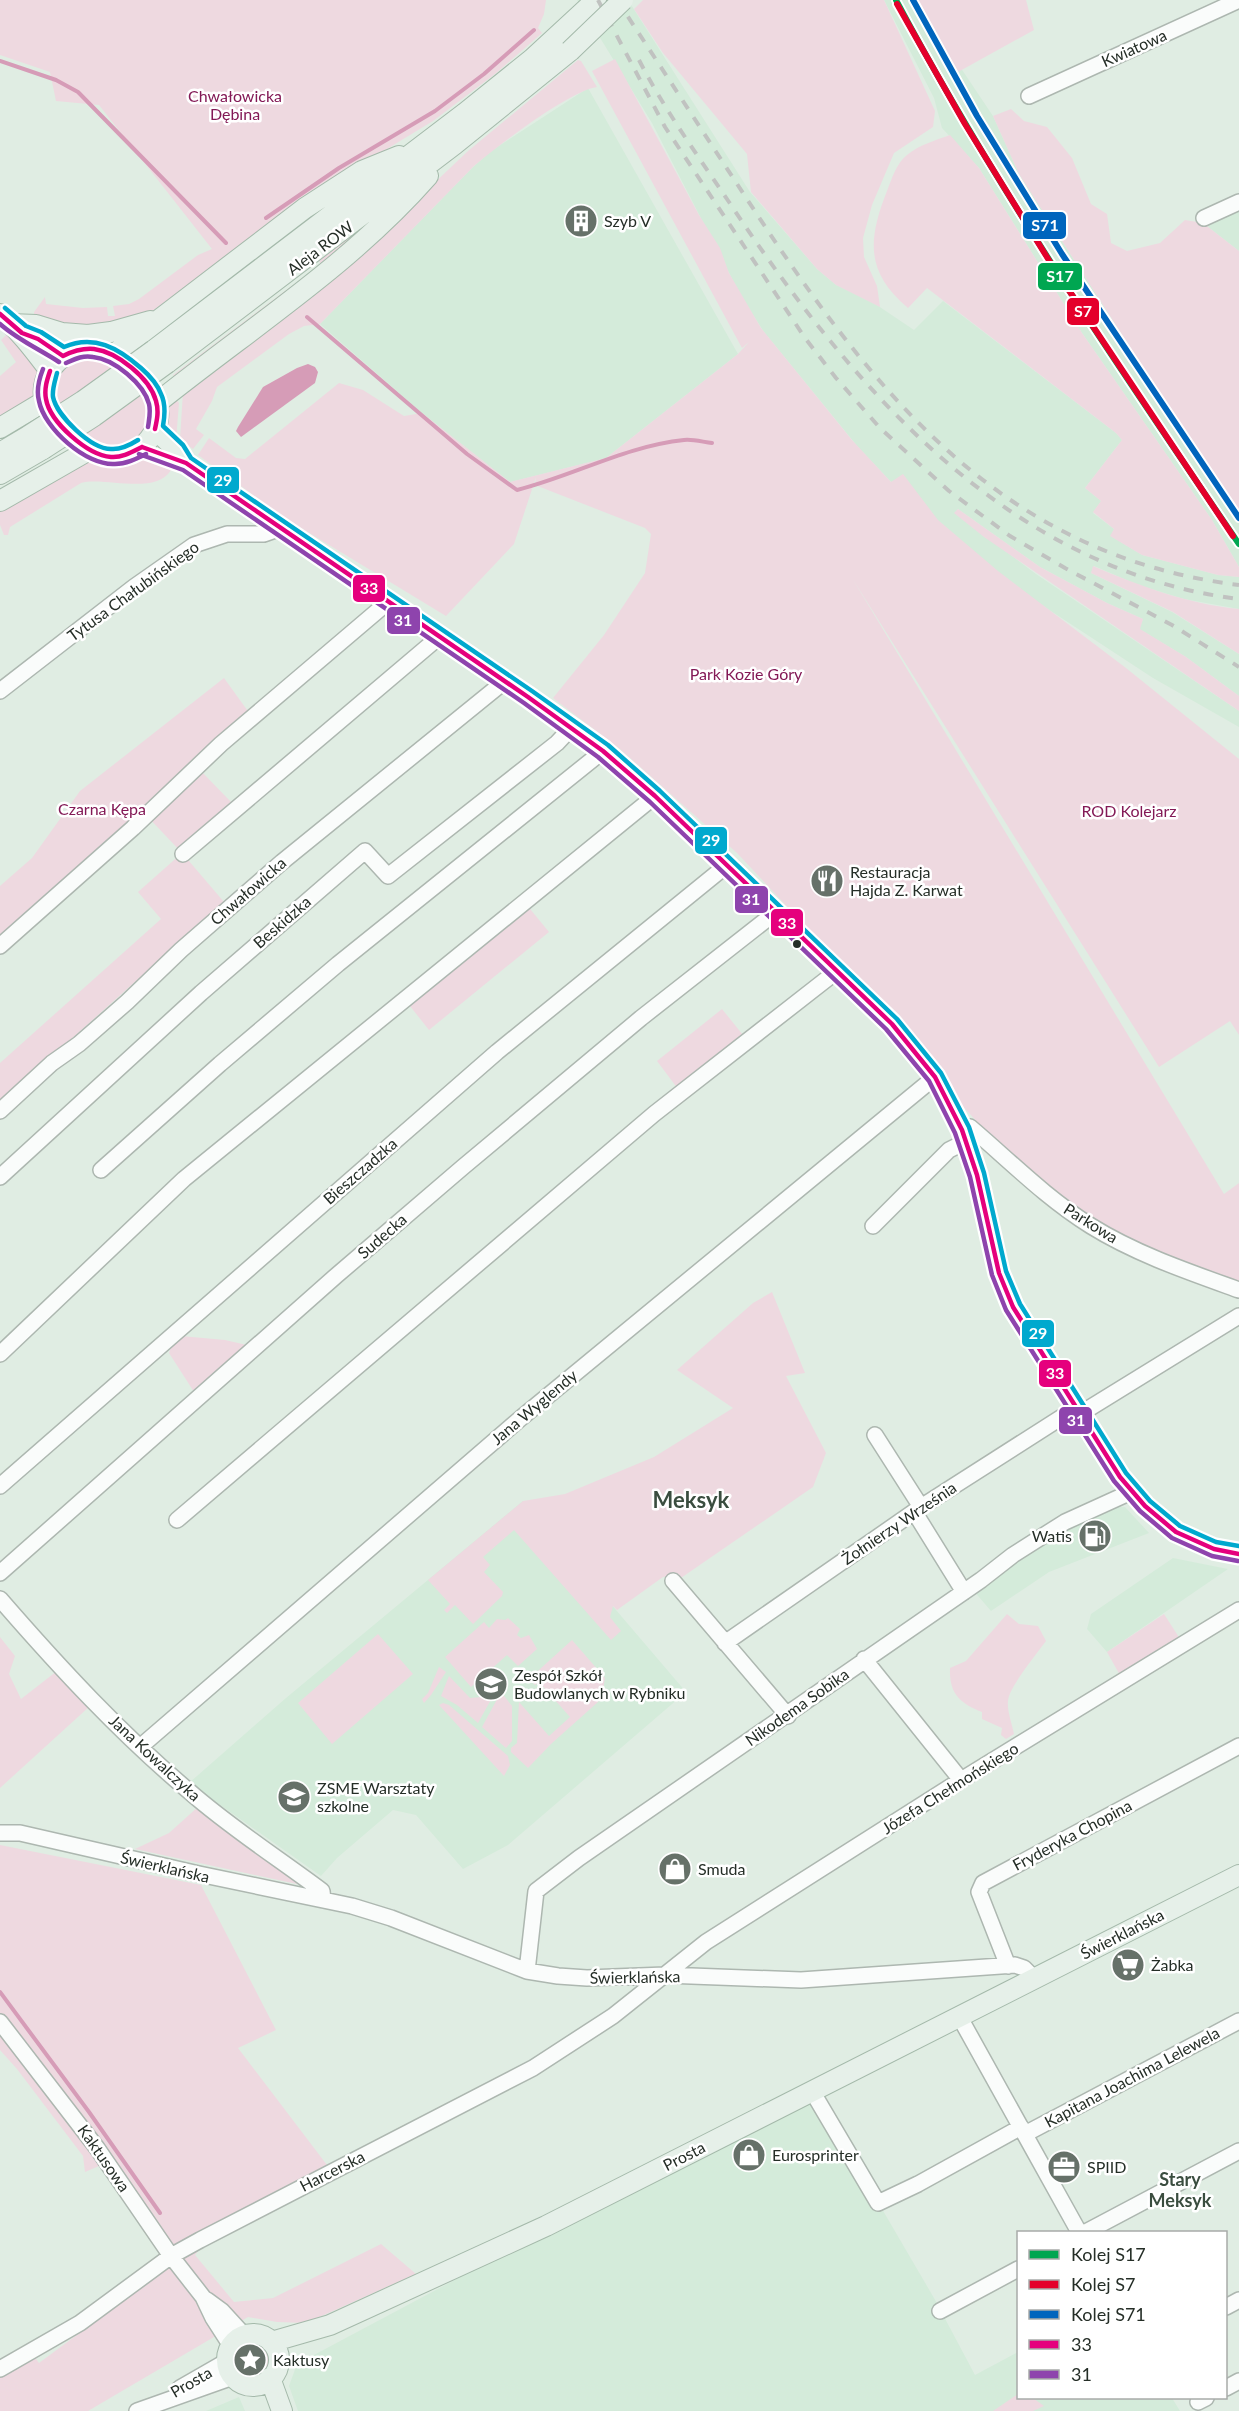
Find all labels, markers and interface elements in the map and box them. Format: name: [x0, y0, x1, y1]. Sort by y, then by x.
street label: Kwiatowa: [1098, 25, 1169, 70]
park label: Chwałowicka Dębina: [188, 86, 282, 123]
building icon: Szyb V: [563, 203, 599, 239]
place label: Szyb V: [604, 211, 651, 230]
line badge: S71: [1022, 211, 1067, 240]
text: S71: [1031, 215, 1059, 234]
street label: Aleja ROW: [283, 216, 357, 279]
line badge: S17: [1037, 262, 1083, 291]
text: S17: [1046, 266, 1074, 285]
line badge: S7: [1066, 297, 1100, 326]
text: S7: [1074, 301, 1092, 320]
line badge: 29: [206, 466, 240, 494]
text: 29: [214, 470, 232, 489]
street label: Tytusa Chałubińskiego: [63, 537, 202, 645]
line badge: 33: [352, 574, 386, 603]
text: 33: [360, 578, 378, 597]
line badge: 31: [386, 606, 421, 635]
text: 31: [394, 610, 412, 629]
park label: Park Kozie Góry: [690, 664, 803, 683]
park label: Czarna Kępa: [58, 799, 146, 818]
park label: ROD Kolejarz: [1081, 801, 1177, 820]
line badge: 29: [694, 826, 728, 855]
text: 29: [702, 830, 720, 849]
street label: Chwałowicka: [206, 853, 289, 929]
place label: Restauracja Hajda Z. Karwat: [850, 862, 963, 899]
restaurant icon: Restauracja Hajda Z. Karwat: [809, 863, 845, 899]
line badge: 31: [734, 885, 769, 914]
text: 31: [742, 889, 760, 908]
street label: Beskidzka: [249, 892, 314, 952]
line badge: 33: [770, 908, 804, 937]
text: 33: [778, 913, 796, 932]
unlabelled marker: [791, 938, 803, 950]
street label: Bieszczadzka: [319, 1133, 400, 1208]
street label: Parkowa: [1061, 1199, 1122, 1247]
street label: Sudecka: [353, 1209, 410, 1262]
line badge: 29: [1021, 1319, 1055, 1348]
text: 29: [1029, 1323, 1047, 1342]
line badge: 33: [1038, 1359, 1072, 1388]
text: 33: [1046, 1363, 1064, 1382]
street label: Jana Wyglendy: [487, 1365, 581, 1448]
line badge: 31: [1058, 1406, 1093, 1435]
text: 31: [1067, 1410, 1085, 1429]
street label: Żołnierzy Września: [838, 1477, 960, 1568]
district label: Meksyk: [653, 1486, 730, 1513]
fuel station icon: Watis: [1077, 1518, 1113, 1554]
place label: Watis: [1032, 1526, 1072, 1545]
street label: Nikodema Sobika: [741, 1664, 852, 1749]
place label: Zespół Szkół Budowlanych w Rybniku: [514, 1665, 686, 1702]
school or university icon: Zespół Szkół Budowlanych w Rybniku: [473, 1666, 509, 1702]
street label: Jana Kowalczyka: [106, 1711, 205, 1805]
street label: Józefa Chełmońskiego: [878, 1738, 1021, 1837]
place label: ZSME Warsztaty szkolne: [317, 1778, 435, 1815]
school or university icon: ZSME Warsztaty szkolne: [276, 1779, 312, 1815]
street label: Fryderyka Chopina: [1009, 1795, 1135, 1874]
street label: Świerklańska: [119, 1847, 212, 1886]
shop icon: Smuda: [657, 1851, 693, 1887]
place label: Smuda: [698, 1859, 746, 1878]
street label: Świerklańska: [1077, 1904, 1167, 1963]
supermarket icon: Żabka: [1110, 1947, 1146, 1983]
place label: Żabka: [1151, 1955, 1194, 1974]
street label: Świerklańska: [589, 1966, 681, 1987]
street label: Kapitana Joachima Lelewela: [1041, 2022, 1223, 2131]
street label: Kaktusowa: [74, 2120, 134, 2195]
street label: Prosta: [660, 2137, 708, 2174]
shop icon: Eurosprinter: [731, 2137, 767, 2173]
place label: Eurosprinter: [772, 2145, 859, 2164]
street label: Harcerska: [296, 2146, 367, 2195]
office icon: SPIID: [1046, 2149, 1082, 2185]
place label: SPIID: [1087, 2157, 1126, 2176]
district label: Stary Meksyk: [1149, 2168, 1212, 2211]
legend: [1017, 2231, 1227, 2399]
text: Kolej S17: [1071, 2243, 1146, 2265]
text: Kolej S7: [1071, 2273, 1135, 2295]
text: Kolej S71: [1071, 2303, 1146, 2325]
text: 33: [1071, 2333, 1092, 2355]
place icon: Kaktusy: [232, 2342, 268, 2378]
place label: Kaktusy: [273, 2350, 330, 2369]
street label: Prosta: [167, 2362, 215, 2401]
text: 31: [1071, 2363, 1092, 2385]

